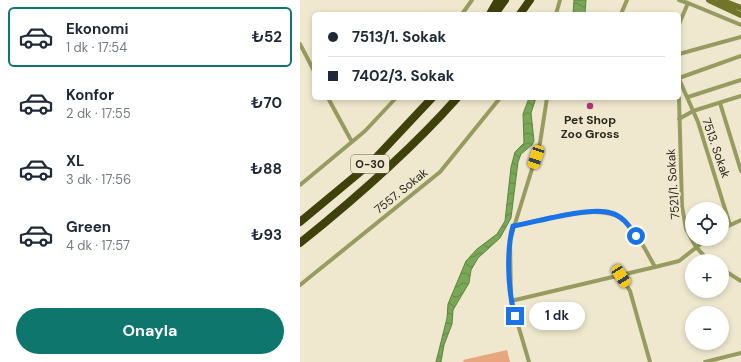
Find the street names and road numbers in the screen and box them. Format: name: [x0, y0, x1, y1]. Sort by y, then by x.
street label: 7513. Sokak: [698, 116, 734, 180]
street label: 7521/1. Sokak: [663, 148, 683, 220]
road number: O-30: [351, 155, 389, 173]
street label: 7557. Sokak: [371, 165, 431, 217]

